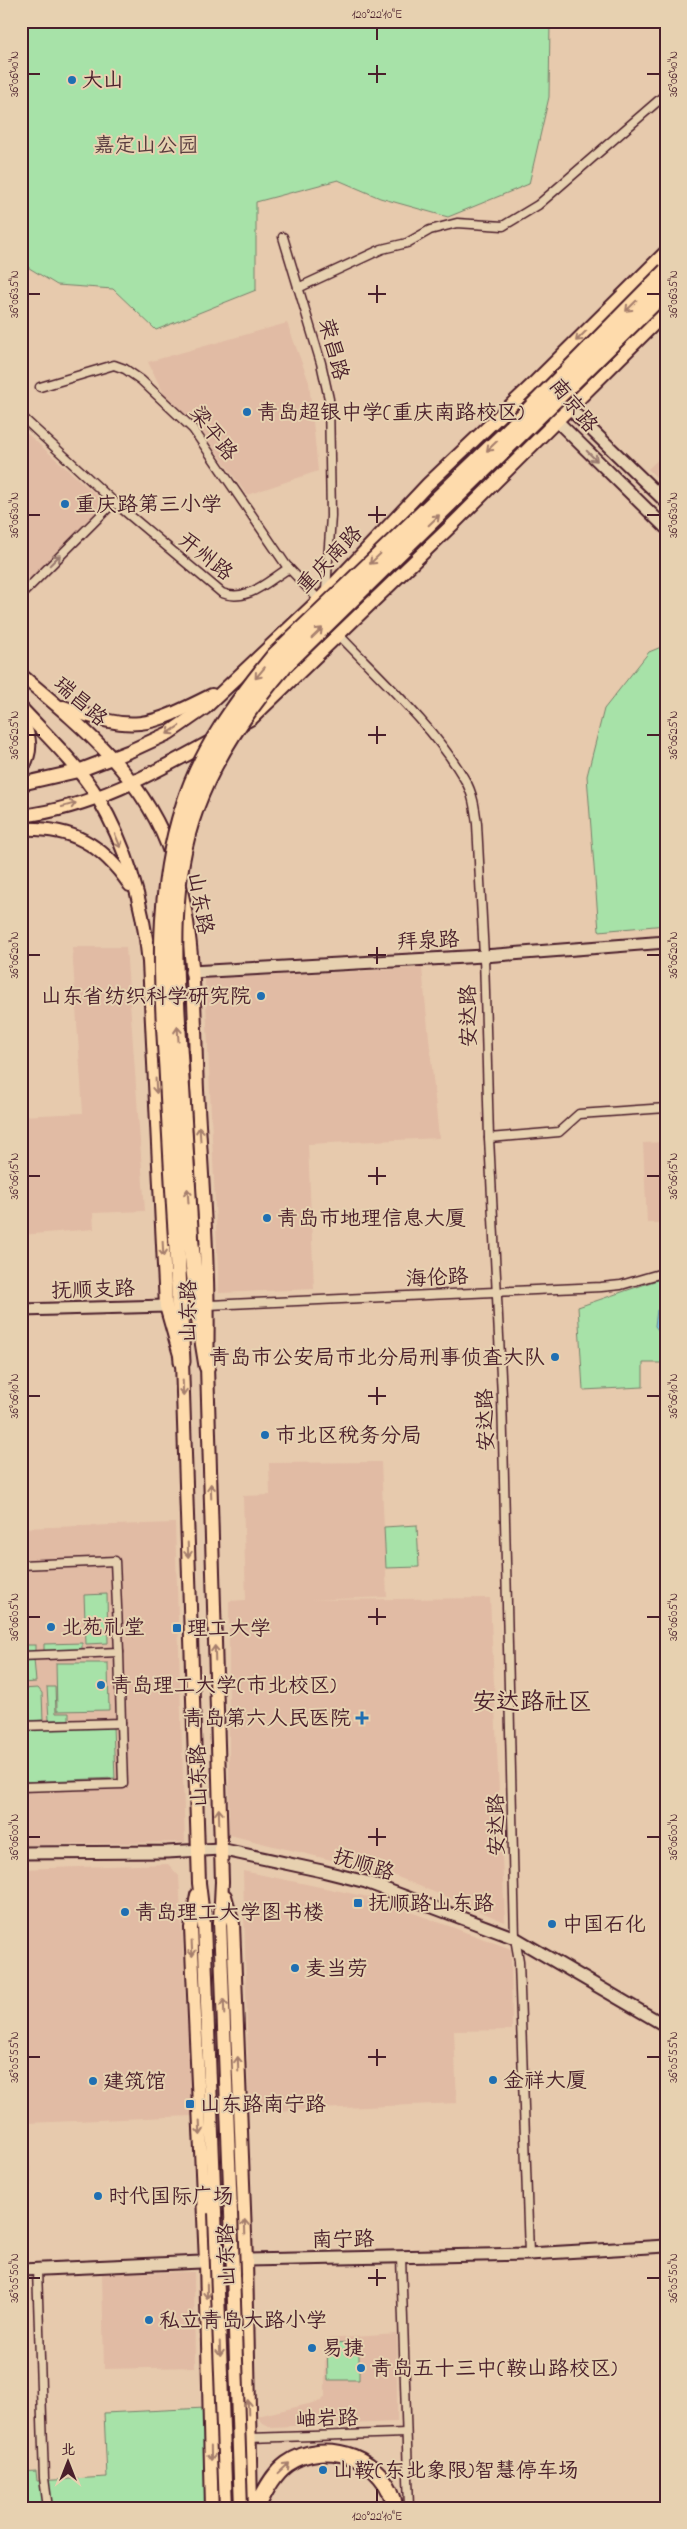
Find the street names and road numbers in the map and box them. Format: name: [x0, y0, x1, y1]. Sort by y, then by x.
street label: 荣昌路: [309, 315, 355, 384]
street label: 南京路: [541, 372, 604, 440]
street label: 梁平路: [181, 400, 244, 468]
street label: 重庆南路: [290, 520, 370, 601]
street label: 开州路: [171, 526, 239, 589]
street label: 瑞昌路: [46, 671, 113, 734]
street label: 山东路: [179, 870, 219, 937]
street label: 拜泉路: [396, 925, 460, 959]
street label: 安达路: [454, 984, 486, 1048]
street label: 海伦路: [405, 1262, 469, 1296]
street label: 抚顺支路: [51, 1275, 136, 1307]
street label: 山东路: [175, 1280, 205, 1343]
street label: 安达路: [471, 1388, 503, 1452]
street label: 山东路: [184, 1744, 216, 1808]
street label: 安达路: [482, 1793, 514, 1857]
street label: 抚顺路: [329, 1842, 398, 1889]
street label: 山东路: [212, 2223, 244, 2287]
street label: 南宁路: [311, 2225, 375, 2257]
street label: 岫岩路: [295, 2404, 359, 2436]

